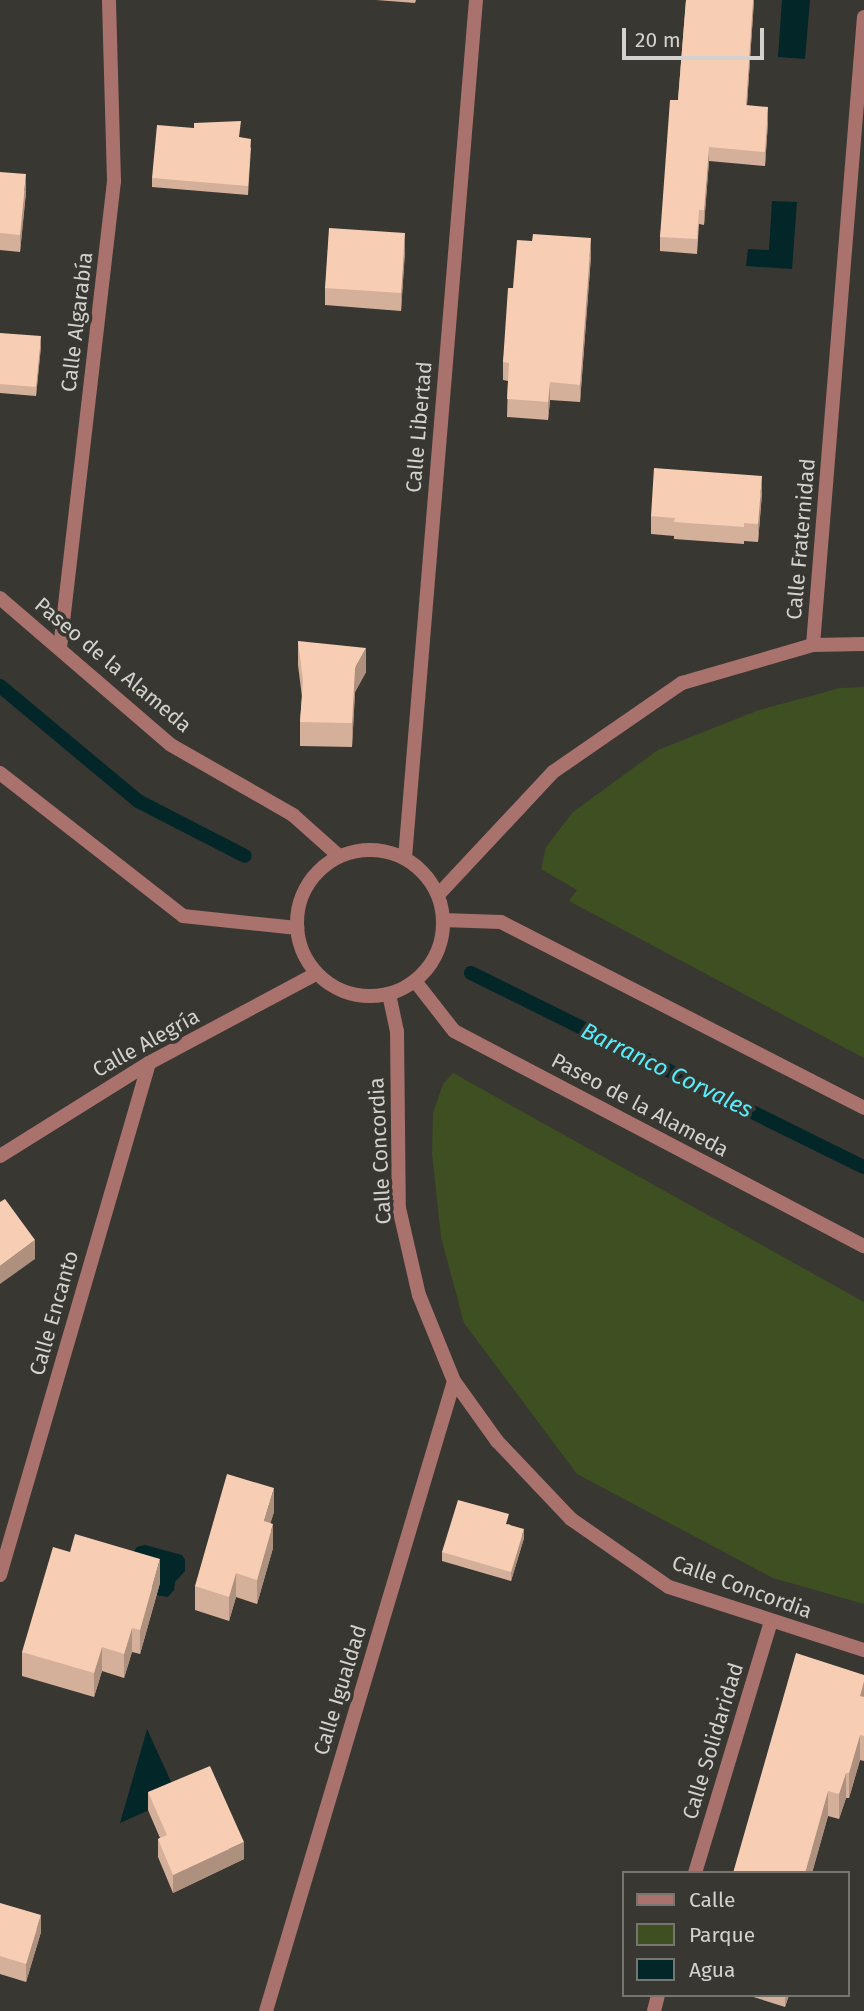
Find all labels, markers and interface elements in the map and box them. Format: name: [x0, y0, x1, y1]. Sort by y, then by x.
scale bar: [626, 14, 768, 58]
text: 20 m: [635, 27, 681, 53]
street label: Calle Algarabía: [56, 251, 98, 393]
street label: Calle Libertad: [401, 360, 437, 494]
street label: Calle Fraternidad: [781, 457, 821, 621]
street label: Paseo de la Alameda: [29, 592, 197, 738]
street label: Calle Alegría: [88, 1003, 204, 1083]
water label: Barranco Corvales: [577, 1017, 757, 1123]
street label: Paseo de la Alameda: [547, 1048, 733, 1162]
street label: Calle Concordia: [364, 1077, 396, 1225]
street label: Calle Encanto: [24, 1248, 84, 1378]
street label: Calle Concordia: [669, 1550, 815, 1624]
street label: Calle Igualdad: [308, 1622, 372, 1758]
street label: Calle Solidaridad: [677, 1660, 749, 1822]
legend: [622, 1871, 850, 1997]
text: Calle: [689, 1887, 735, 1913]
text: Parque: [689, 1922, 755, 1948]
text: Agua: [689, 1957, 735, 1983]

